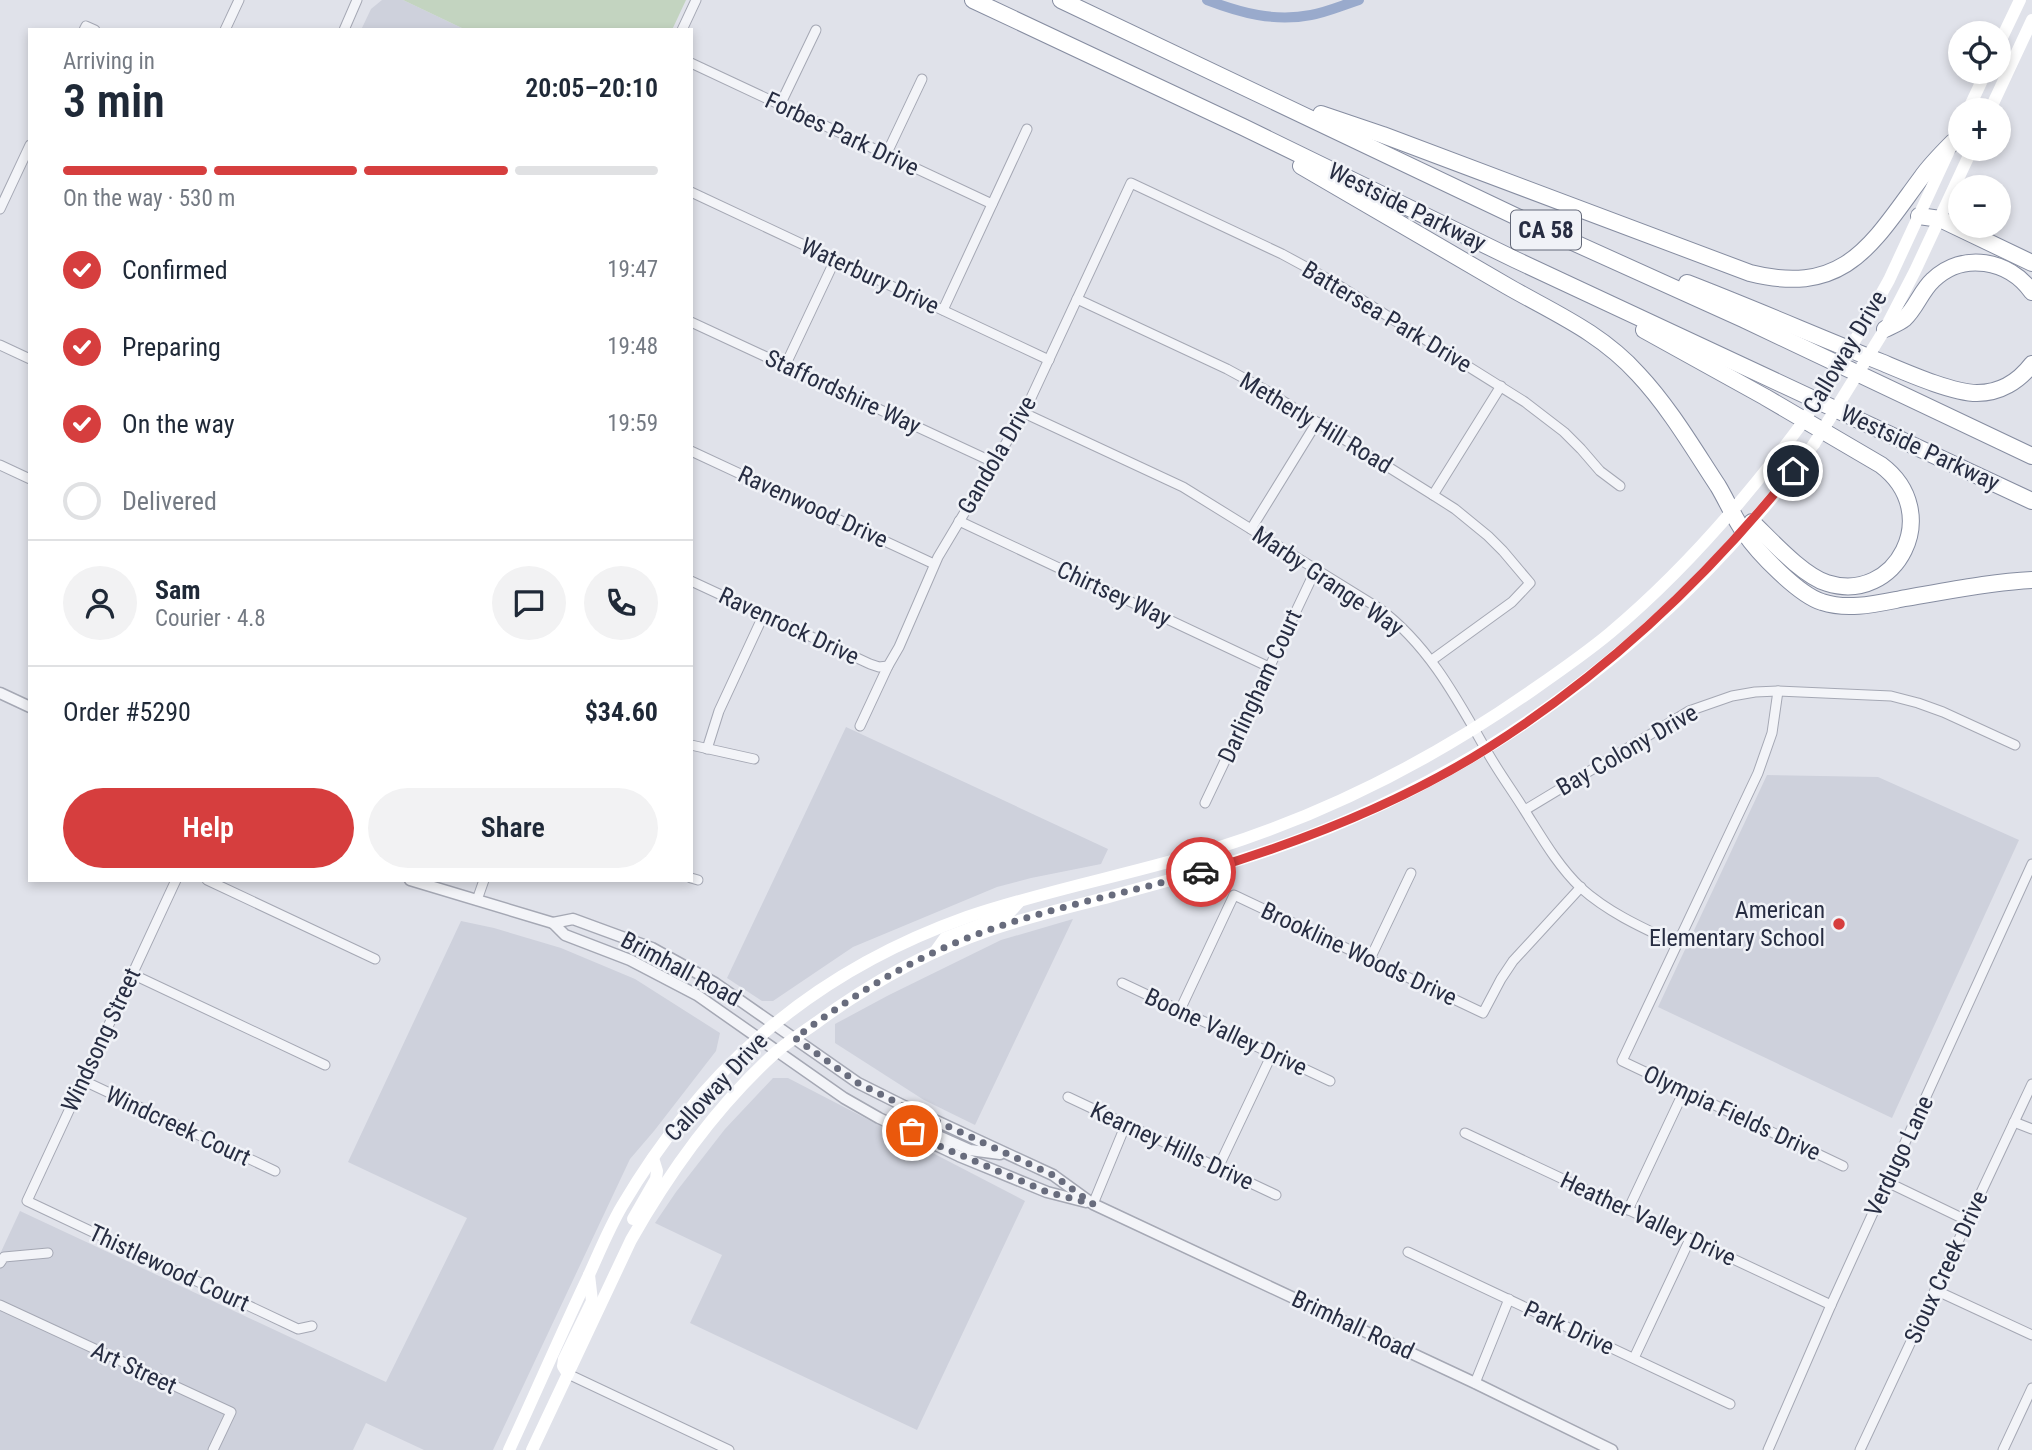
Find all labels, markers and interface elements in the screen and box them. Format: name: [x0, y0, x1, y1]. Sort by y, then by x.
map controls: [1948, 21, 2011, 238]
button: locate: [1948, 21, 2011, 84]
text: Arriving in: [63, 48, 155, 75]
text: 20:05–20:10: [525, 73, 658, 103]
text: 3 min: [63, 74, 165, 128]
street label: Forbes Park Drive: [761, 86, 923, 182]
button: +: [1948, 98, 2011, 161]
street label: Westside Parkway: [1324, 157, 1490, 257]
button: −: [1948, 175, 2011, 238]
text: On the way · 530 m: [63, 185, 235, 212]
road number: CA 58: [1511, 210, 1581, 249]
street label: Waterbury Drive: [796, 232, 944, 320]
icon: check: [63, 251, 101, 289]
text: Confirmed: [122, 255, 228, 285]
street label: Battersea Park Drive: [1297, 255, 1477, 379]
text: 19:47: [607, 256, 658, 283]
street label: Calloway Drive: [1797, 285, 1893, 419]
icon: check: [63, 328, 101, 366]
text: Preparing: [122, 332, 221, 362]
text: 19:48: [607, 333, 658, 360]
street label: Staffordshire Way: [761, 344, 925, 440]
street label: Metherly Hill Road: [1235, 367, 1397, 479]
street label: Gandola Drive: [952, 391, 1042, 519]
street label: Westside Parkway: [1836, 399, 2004, 497]
icon: check: [63, 405, 101, 443]
text: On the way: [122, 409, 235, 439]
text: 19:59: [607, 410, 658, 437]
pin: [1763, 441, 1823, 501]
icon: home: [1774, 452, 1812, 490]
street label: Ravenwood Drive: [734, 460, 892, 554]
text: Delivered: [122, 486, 217, 516]
street label: Marby Grange Way: [1247, 520, 1409, 642]
street label: Chirtsey Way: [1053, 555, 1175, 633]
button: person: [63, 566, 137, 640]
button: chat: [492, 566, 566, 640]
button: phone: [584, 566, 658, 640]
text: Sam: [155, 575, 201, 605]
street label: Ravenrock Drive: [714, 581, 864, 671]
text: Courier · 4.8: [155, 605, 266, 632]
street label: Darlingham Court: [1212, 605, 1308, 767]
text: Order #5290: [63, 697, 191, 727]
text: $34.60: [585, 697, 658, 727]
street label: Bay Colony Drive: [1552, 698, 1702, 802]
button: Help: [63, 788, 354, 868]
button: Share: [368, 788, 658, 868]
courier: [1166, 837, 1236, 907]
icon: car: [1182, 853, 1220, 891]
street label: Brookline Woods Drive: [1257, 896, 1461, 1012]
place label: American Elementary School: [1649, 896, 1825, 952]
marker: American Elementary School: [1831, 916, 1847, 932]
street label: Brimhall Road: [616, 926, 746, 1012]
street label: Windsong Street: [55, 964, 147, 1116]
street label: Boone Valley Drive: [1141, 982, 1311, 1082]
street label: Calloway Drive: [659, 1027, 773, 1147]
street label: Olympia Fields Drive: [1639, 1060, 1825, 1166]
street label: Windcreek Court: [101, 1080, 255, 1172]
street label: Verdugo Lane: [1859, 1091, 1939, 1221]
street label: Kearney Hills Drive: [1086, 1096, 1258, 1196]
pin: [882, 1101, 942, 1161]
icon: bag: [893, 1112, 931, 1150]
street label: Heather Valley Drive: [1556, 1166, 1740, 1272]
street label: Sioux Creek Drive: [1898, 1186, 1994, 1348]
street label: Thistlewood Court: [84, 1219, 254, 1317]
street label: Brimhall Road: [1287, 1284, 1419, 1366]
street label: Park Drive: [1519, 1295, 1619, 1361]
street label: Art Street: [87, 1336, 181, 1400]

